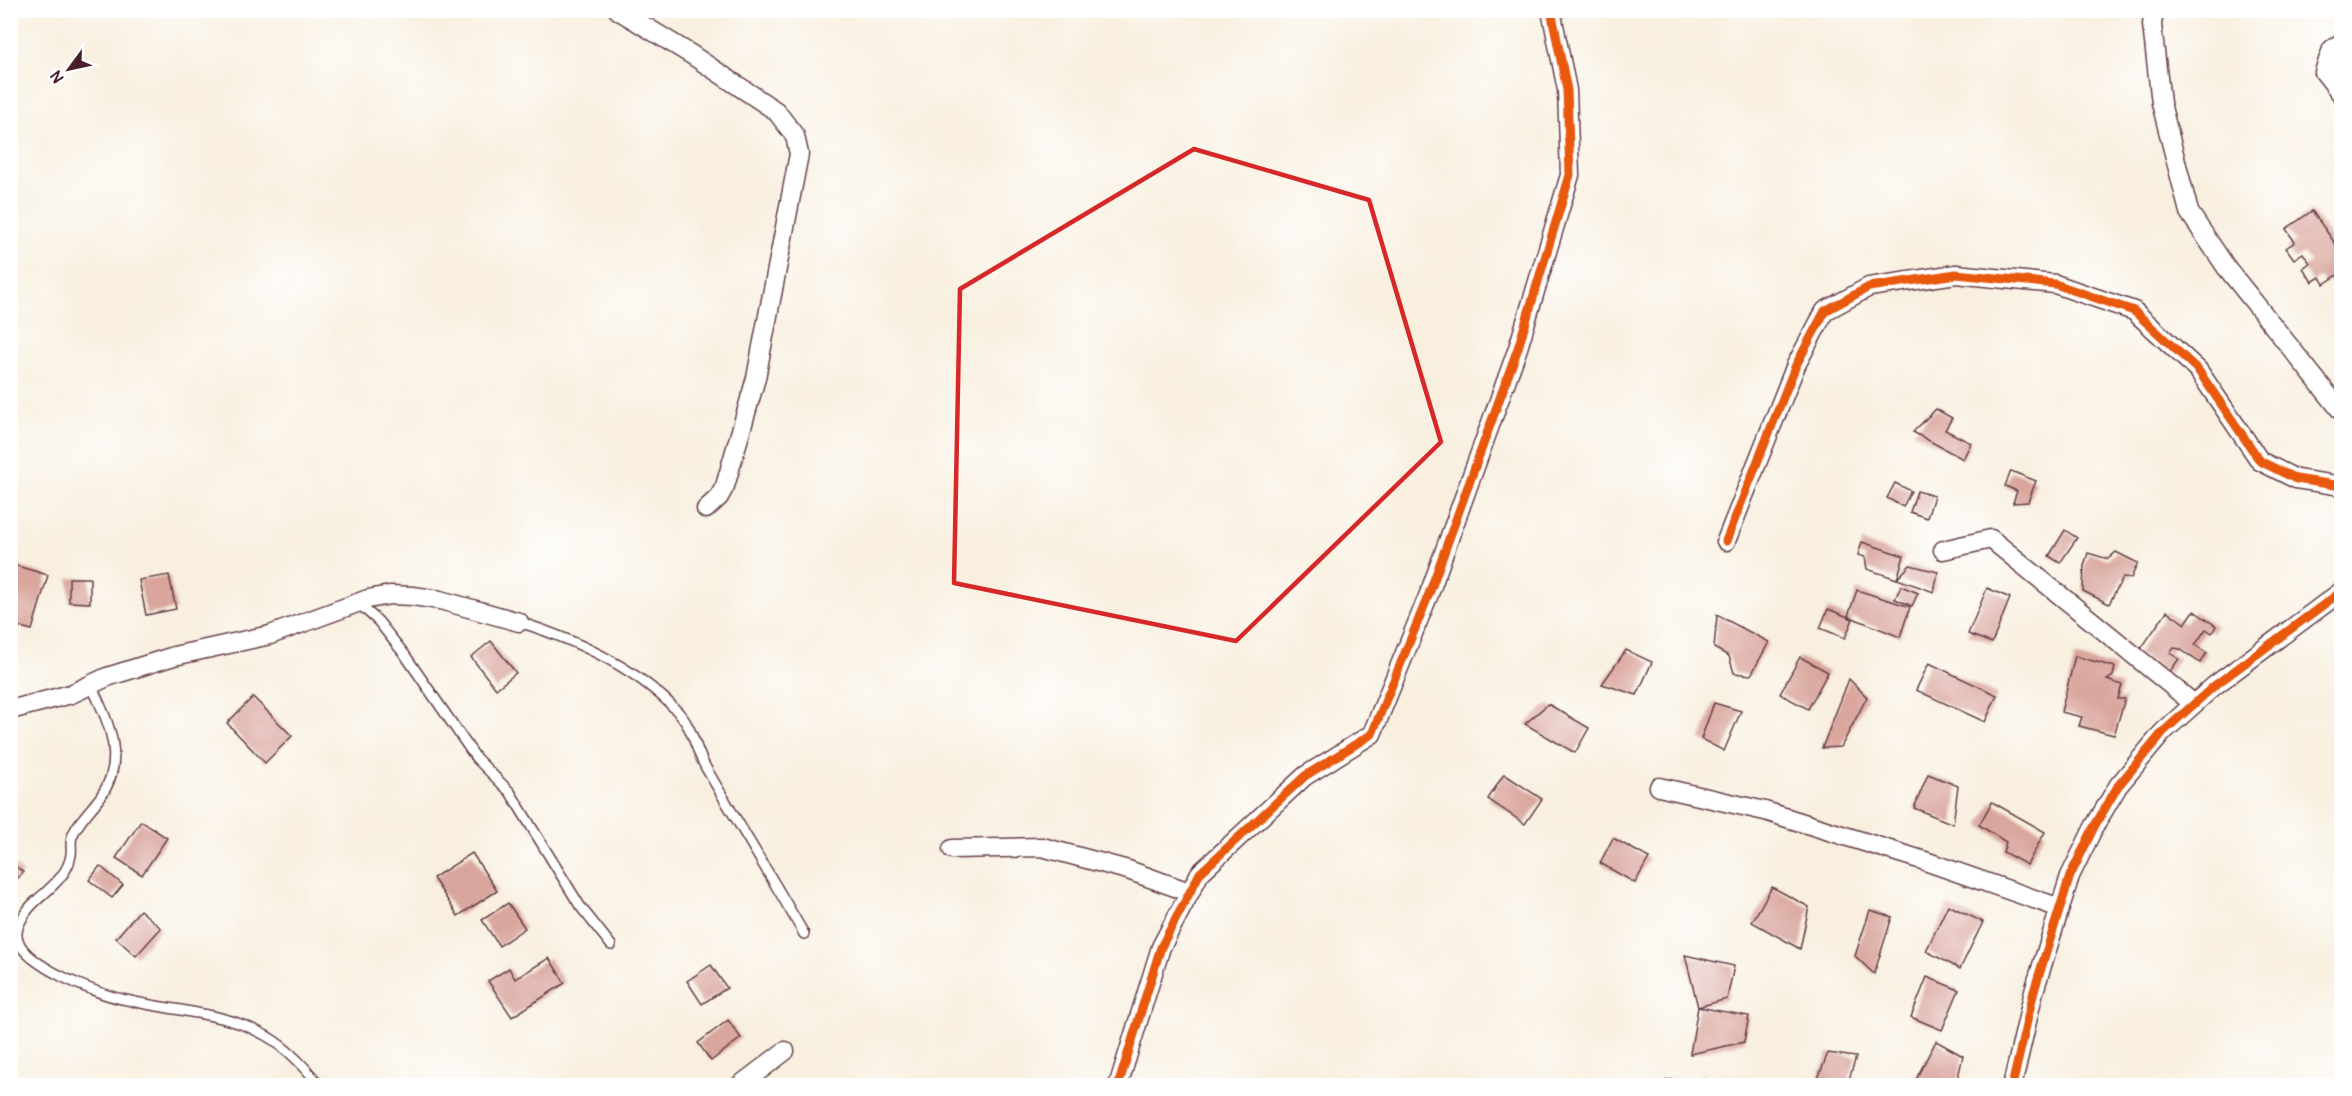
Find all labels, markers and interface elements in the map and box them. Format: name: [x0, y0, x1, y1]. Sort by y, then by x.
north arrow: [39, 39, 99, 99]
text: N: [46, 66, 69, 87]

